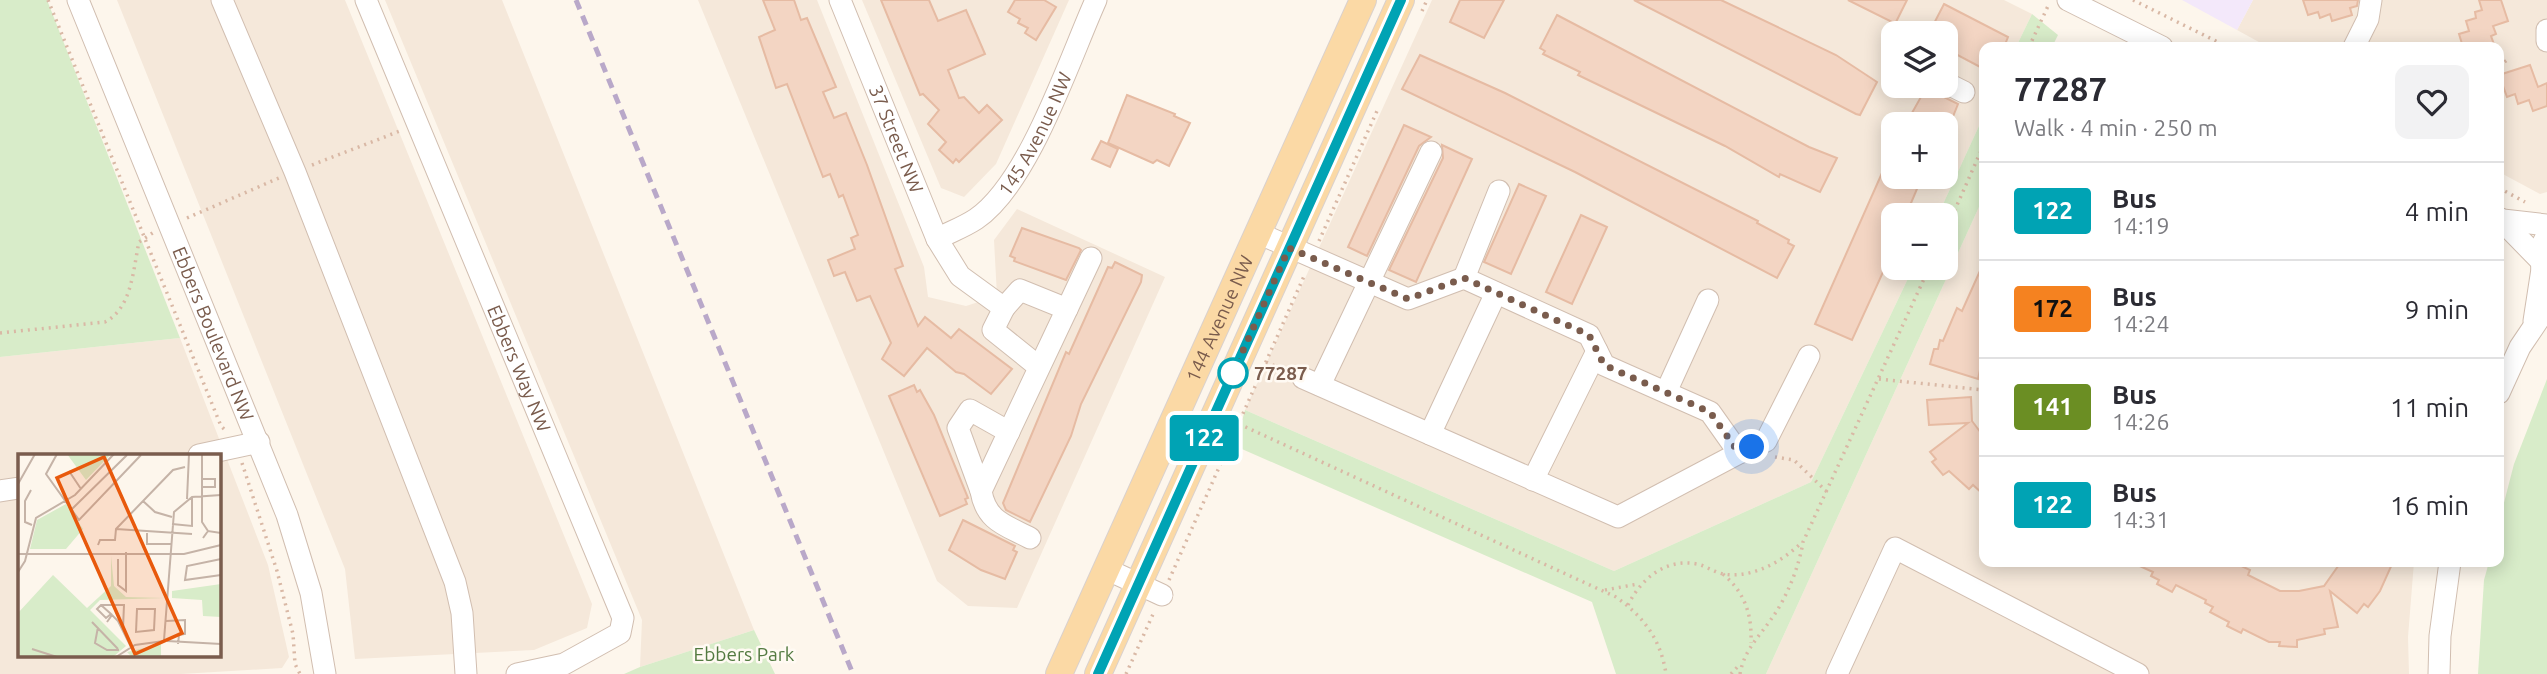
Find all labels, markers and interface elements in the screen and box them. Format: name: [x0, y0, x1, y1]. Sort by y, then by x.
map controls: [1881, 21, 1958, 280]
button: layers: [1881, 21, 1958, 98]
button: heart: [2395, 65, 2469, 139]
street label: 145 Avenue NW: [994, 69, 1076, 200]
text: 77287: [2014, 70, 2107, 107]
street label: 37 Street NW: [865, 82, 928, 196]
button: +: [1881, 112, 1958, 189]
text: Walk · 4 min · 250 m: [2014, 115, 2218, 140]
text: Bus: [2112, 184, 2157, 213]
text: 122: [2032, 197, 2073, 224]
text: 4 min: [2405, 197, 2469, 226]
button: −: [1881, 203, 1958, 280]
text: 14:19: [2112, 213, 2170, 238]
street label: Ebbers Boulevard NW: [168, 243, 258, 424]
street label: 144 Avenue NW: [1181, 252, 1257, 385]
text: Bus: [2112, 282, 2157, 311]
text: 172: [2032, 295, 2073, 322]
text: 9 min: [2405, 295, 2469, 324]
street label: Ebbers Way NW: [483, 302, 555, 435]
text: 14:24: [2112, 311, 2170, 336]
marker: 77287: [1218, 358, 1248, 388]
place label: 77287: [1254, 362, 1308, 384]
text: Bus: [2112, 380, 2157, 409]
text: 141: [2032, 393, 2073, 420]
text: 11 min: [2390, 393, 2469, 422]
text: 14:26: [2112, 409, 2170, 434]
line badge: 122: [1164, 415, 1244, 461]
text: 122: [1184, 424, 1224, 451]
your location: [1734, 429, 1769, 464]
inset map: [18, 454, 220, 656]
text: Bus: [2112, 478, 2157, 507]
text: 122: [2032, 491, 2073, 518]
text: 16 min: [2390, 491, 2469, 520]
text: 14:31: [2112, 507, 2170, 532]
park label: Ebbers Park: [694, 643, 795, 665]

